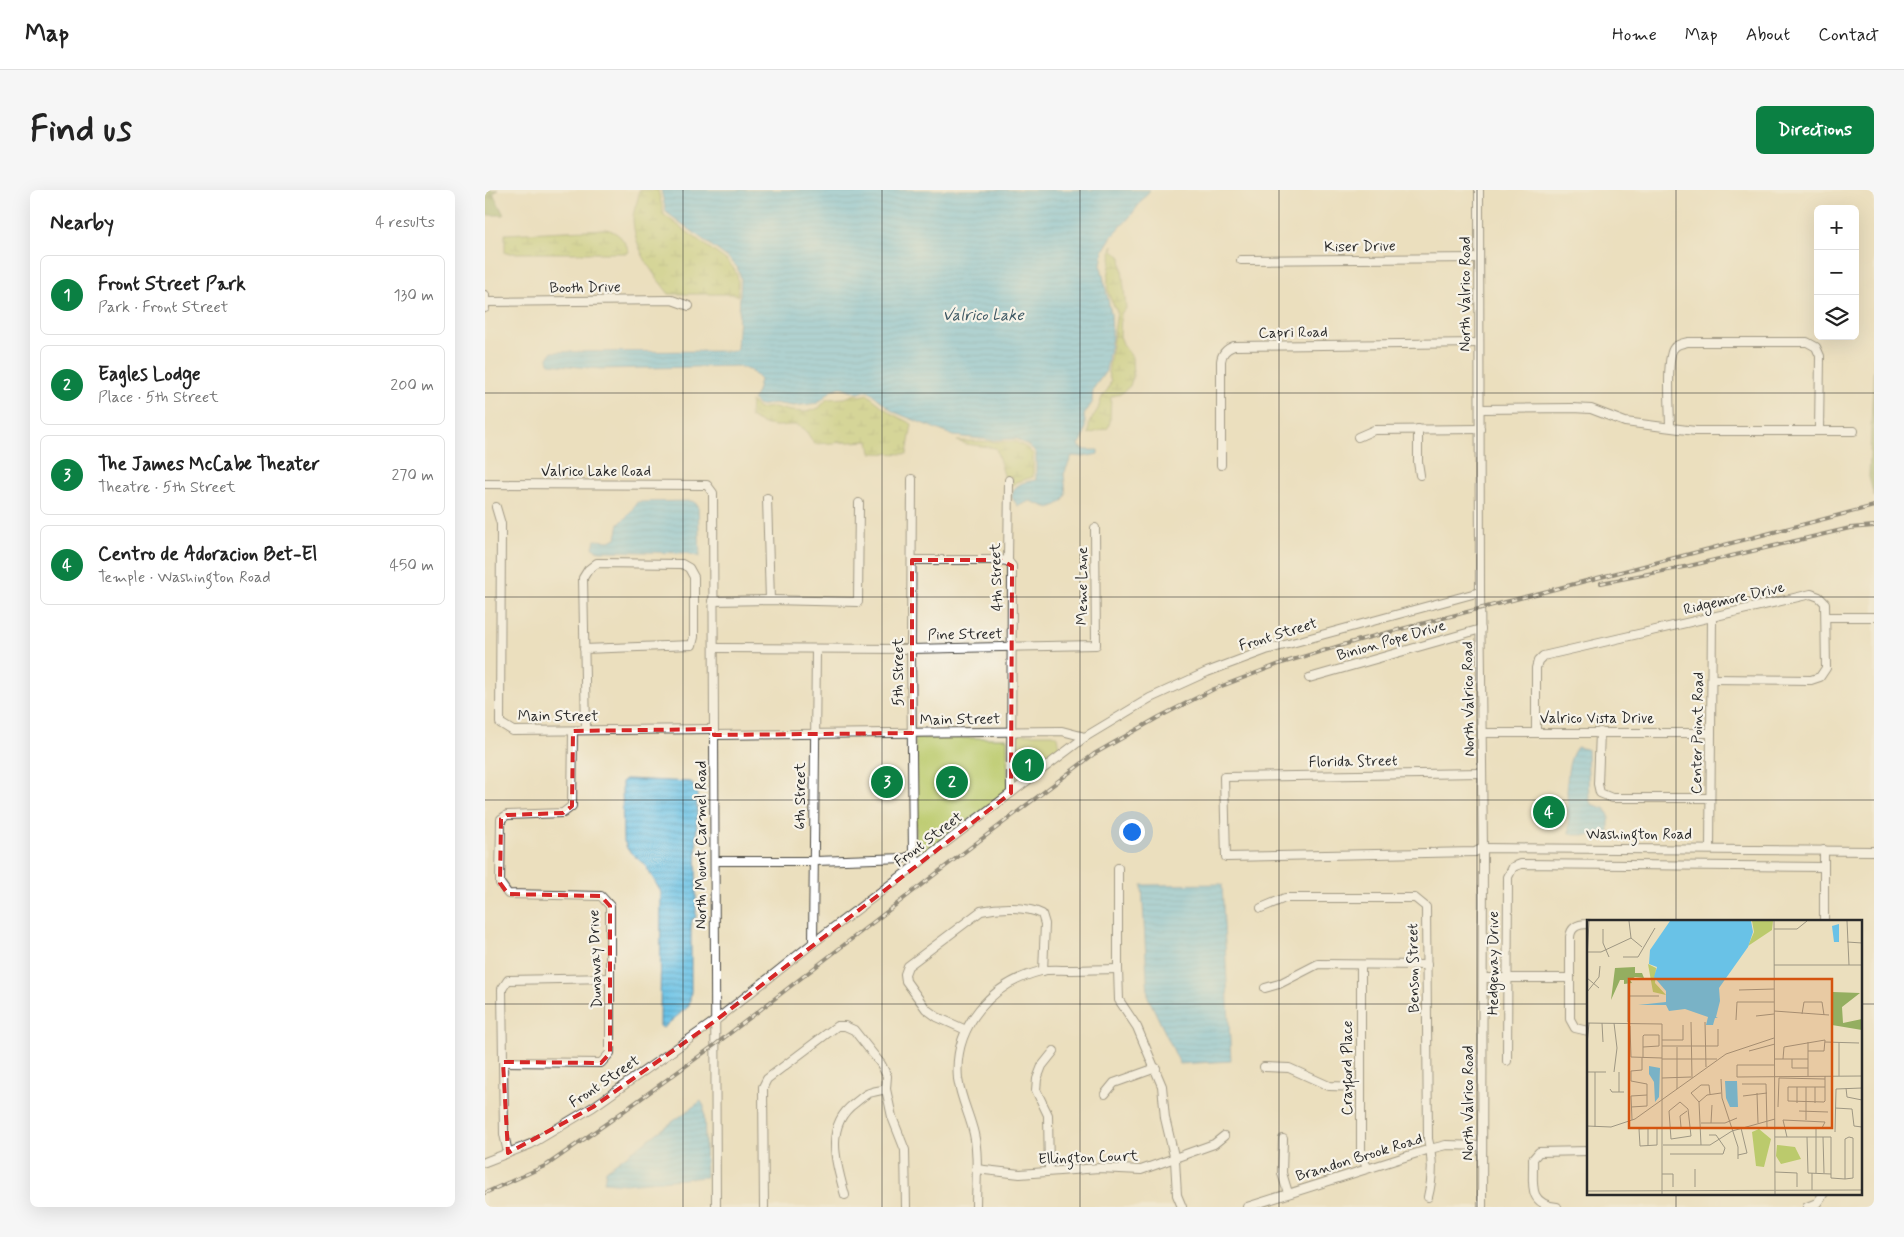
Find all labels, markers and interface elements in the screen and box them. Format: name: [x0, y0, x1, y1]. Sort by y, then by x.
text: Map: [25, 19, 69, 50]
text: Home: [1612, 23, 1657, 47]
text: Map: [1685, 23, 1718, 47]
text: About: [1746, 23, 1790, 47]
text: Contact: [1818, 23, 1879, 47]
button: Directions: [1756, 106, 1874, 154]
text: Find us: [30, 107, 132, 153]
map controls: [1814, 205, 1859, 340]
button: +: [1814, 205, 1859, 250]
text: Nearby: [50, 209, 114, 237]
text: 4 results: [375, 212, 435, 233]
street label: Kiser Drive: [1324, 236, 1396, 258]
street label: North Valrico Road: [1456, 236, 1476, 352]
button: −: [1814, 250, 1859, 295]
text: Front Street Park: [98, 272, 246, 297]
street label: Booth Drive: [549, 277, 621, 299]
text: 1: [63, 285, 71, 306]
text: 130 m: [393, 285, 434, 306]
button: layers: [1814, 295, 1859, 340]
text: Park · Front Street: [98, 297, 228, 318]
water label: Valrico Lake: [942, 305, 1024, 326]
street label: Capri Road: [1258, 322, 1328, 344]
text: Eagles Lodge: [98, 362, 201, 387]
text: 2: [63, 375, 71, 396]
text: 200 m: [390, 375, 434, 396]
text: Place · 5th Street: [98, 387, 219, 408]
text: The James McCabe Theater: [98, 452, 320, 477]
street label: Valrico Lake Road: [541, 462, 651, 482]
text: 3: [63, 465, 71, 486]
text: 270 m: [391, 465, 434, 486]
text: Theatre · 5th Street: [98, 477, 236, 498]
text: Centro de Adoracion Bet-El: [98, 542, 317, 567]
street label: 4th Street: [986, 542, 1008, 611]
street label: Meme Lane: [1073, 547, 1093, 625]
text: 4: [62, 555, 72, 576]
text: 450 m: [389, 555, 434, 576]
text: Temple · Washington Road: [98, 567, 271, 588]
street label: Ridgemore Drive: [1682, 578, 1787, 621]
street label: Front Street: [1237, 614, 1320, 656]
street label: Binion Pope Drive: [1335, 616, 1448, 666]
street label: Pine Street: [927, 624, 1003, 646]
street label: 5th Street: [889, 637, 909, 706]
street label: North Valrico Road: [1458, 641, 1480, 757]
street label: Center Point Road: [1687, 672, 1709, 794]
street label: Main Street: [518, 707, 598, 727]
street label: Main Street: [920, 709, 1000, 731]
street label: Valrico Vista Drive: [1540, 709, 1654, 729]
pin: 1: [1012, 746, 1044, 784]
street label: Florida Street: [1308, 751, 1398, 773]
street label: North Mount Carmel Road: [692, 761, 712, 929]
street label: 6th Street: [791, 762, 811, 830]
pin: 3: [871, 763, 903, 801]
pin: 2: [936, 763, 968, 801]
pin: 4: [1533, 793, 1565, 831]
street label: Front Street: [890, 807, 967, 872]
your location: [1119, 819, 1145, 845]
street label: Washington Road: [1586, 825, 1692, 846]
street label: Dunaway Drive: [584, 909, 608, 1009]
street label: Hedgeway Drive: [1484, 911, 1505, 1015]
inset map: [1587, 920, 1861, 1194]
street label: Benson Street: [1403, 923, 1425, 1013]
street label: Crayford Place: [1338, 1020, 1360, 1116]
street label: North Valrico Road: [1459, 1045, 1479, 1161]
street label: Front Street: [565, 1051, 644, 1113]
street label: Brandon Brook Road: [1293, 1129, 1425, 1187]
street label: Ellington Court: [1038, 1146, 1139, 1171]

